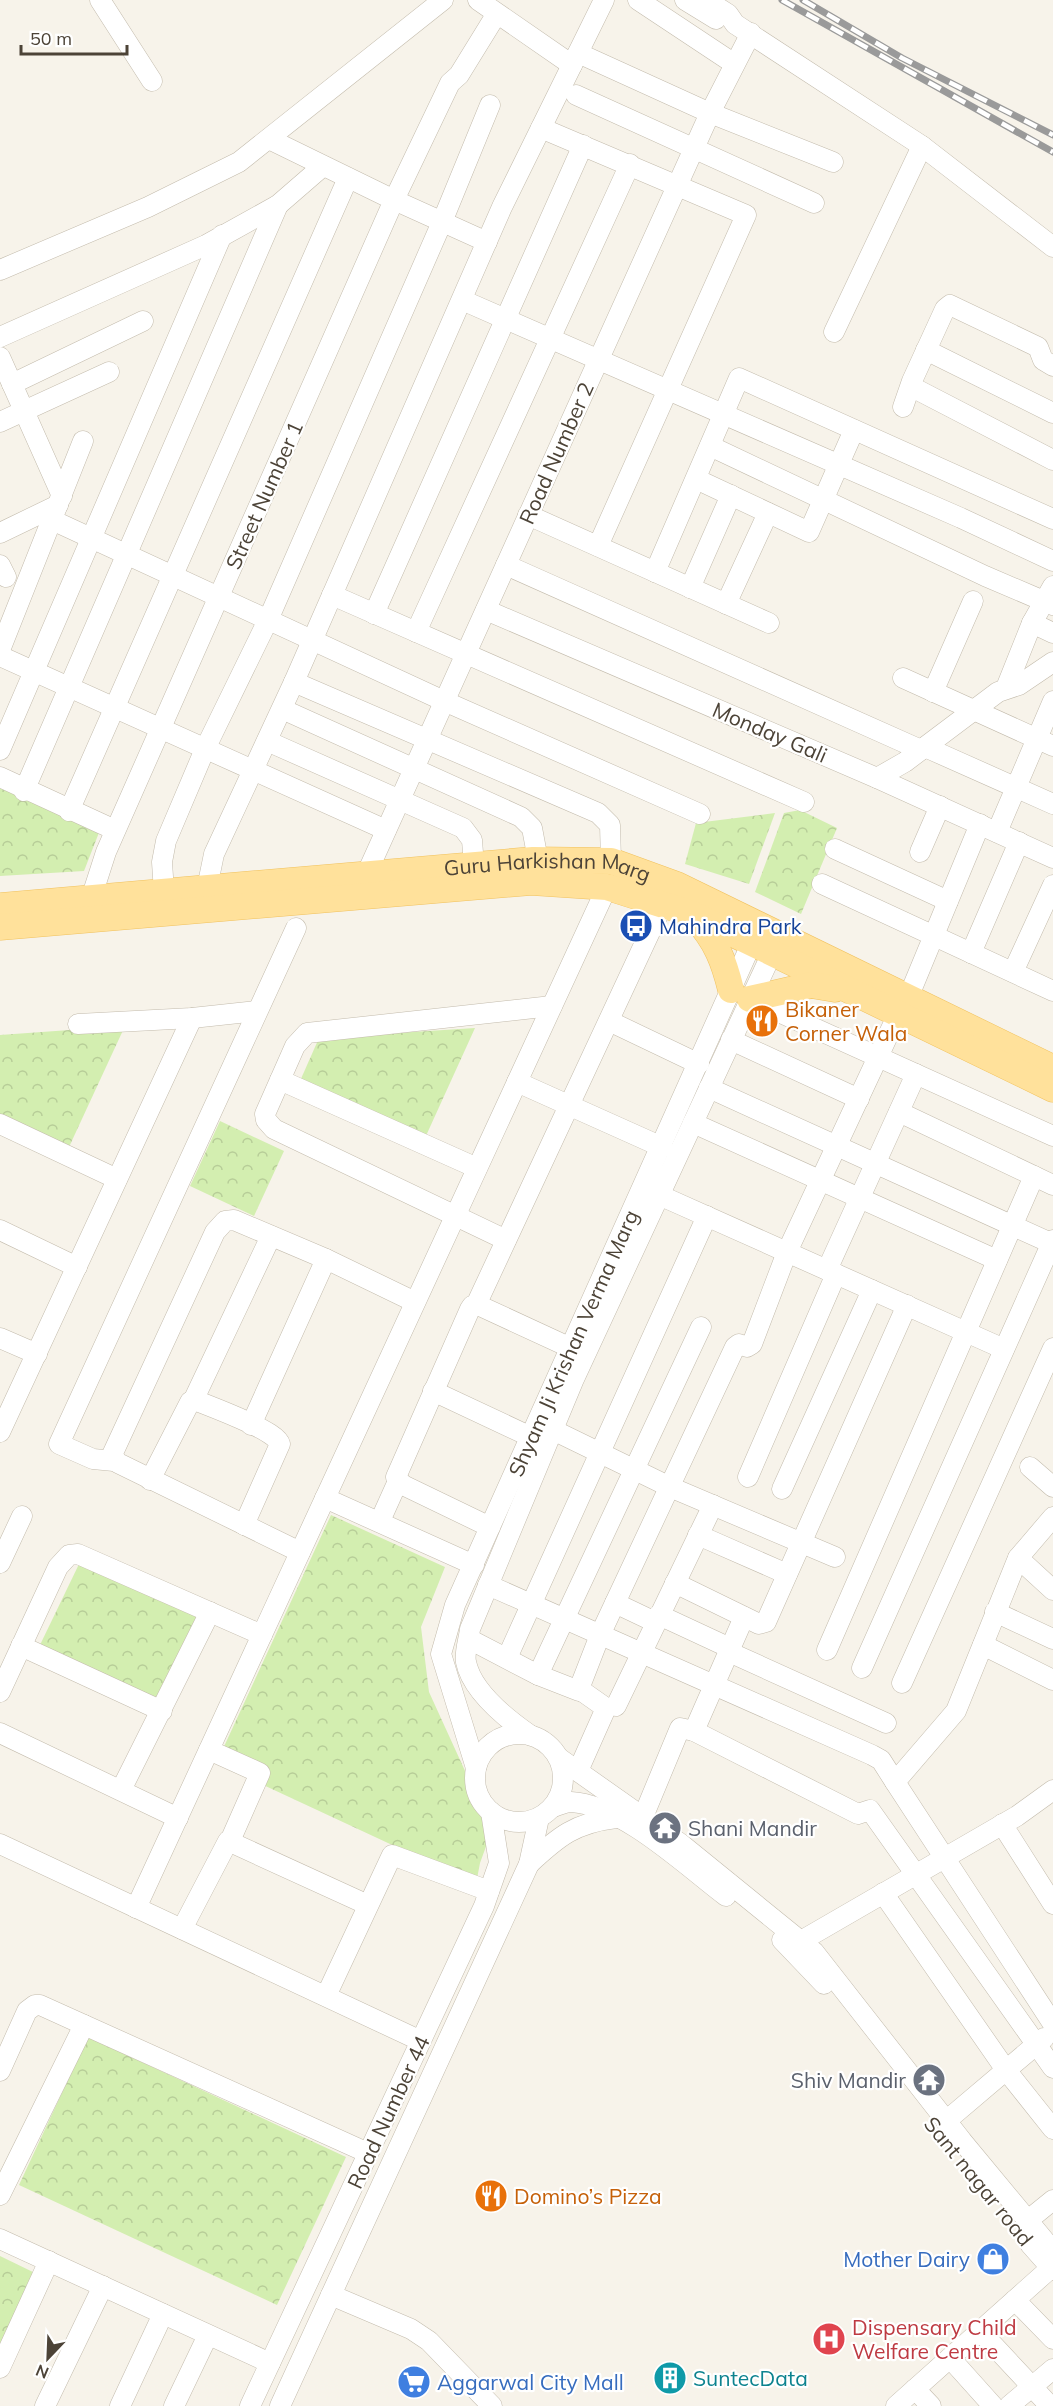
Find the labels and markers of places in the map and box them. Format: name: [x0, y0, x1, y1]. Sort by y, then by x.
bus stop icon: Mahindra Park: [618, 908, 654, 944]
place label: Mahindra Park: [659, 913, 802, 939]
place label: Bikaner Corner Wala: [785, 996, 907, 1046]
restaurant icon: Bikaner Corner Wala: [744, 1003, 780, 1039]
temple icon: Shani Mandir: [647, 1810, 683, 1846]
place label: Shani Mandir: [688, 1815, 817, 1841]
temple icon: Shiv Mandir: [911, 2062, 947, 2098]
place label: Shiv Mandir: [791, 2067, 906, 2093]
restaurant icon: Domino’s Pizza: [473, 2178, 509, 2214]
place label: Domino’s Pizza: [514, 2183, 662, 2209]
shop icon: Mother Dairy: [975, 2241, 1011, 2277]
place label: Mother Dairy: [843, 2246, 970, 2272]
place label: Dispensary Child Welfare Centre: [852, 2314, 1017, 2364]
hospital icon: Dispensary Child Welfare Centre: [811, 2321, 847, 2357]
building icon: SuntecData: [652, 2360, 688, 2396]
supermarket icon: Aggarwal City Mall: [396, 2364, 432, 2400]
place label: SuntecData: [693, 2365, 808, 2391]
place label: Aggarwal City Mall: [437, 2369, 624, 2395]

